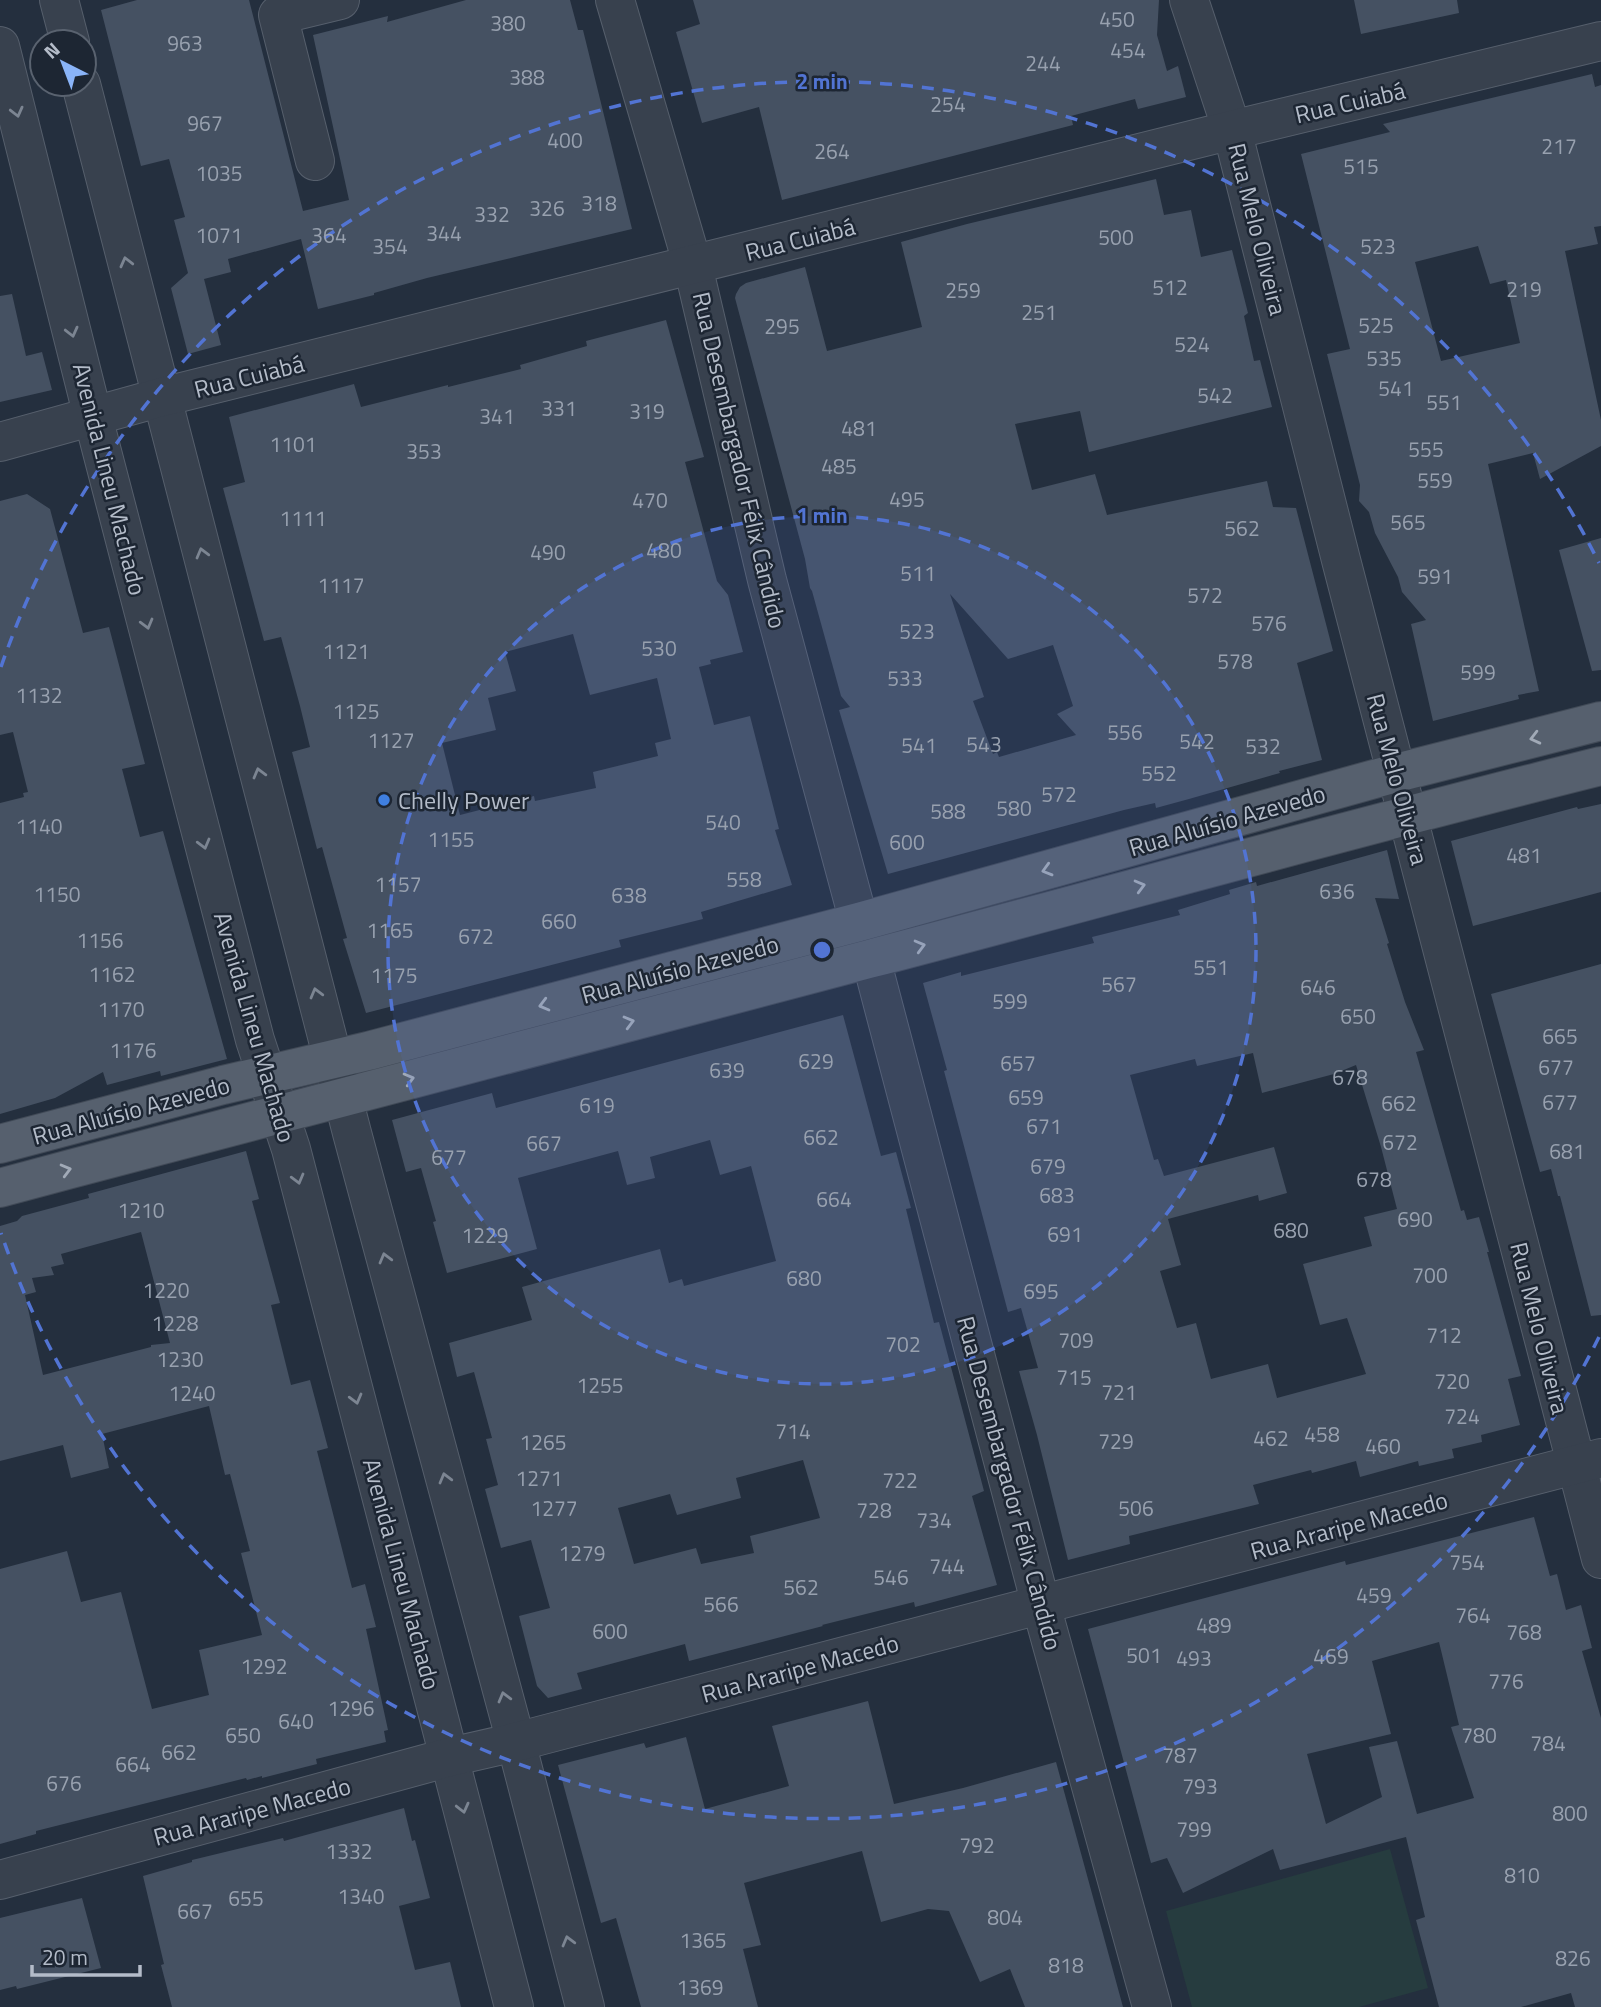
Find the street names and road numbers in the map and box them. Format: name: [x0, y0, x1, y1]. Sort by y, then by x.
street label: Rua Cuiabá: [1291, 72, 1409, 132]
street label: Rua Melo Oliveira: [1219, 139, 1297, 319]
street label: Rua Cuiabá: [741, 208, 859, 270]
street label: Rua Desembargador Félix Cândido: [684, 288, 796, 632]
street label: Rua Cuiabá: [190, 345, 308, 407]
street label: Avenida Lineu Machado: [64, 359, 156, 599]
street label: Rua Melo Oliveira: [1358, 689, 1438, 869]
street label: Rua Aluísio Azevedo: [1125, 775, 1329, 865]
street label: Avenida Lineu Machado: [205, 908, 305, 1146]
street label: Rua Aluísio Azevedo: [577, 925, 783, 1013]
street label: Rua Aluísio Azevedo: [28, 1066, 234, 1154]
street label: Rua Melo Oliveira: [1501, 1238, 1579, 1418]
street label: Rua Desembargador Félix Cândido: [948, 1312, 1072, 1654]
street label: Avenida Lineu Machado: [354, 1454, 450, 1694]
street label: Rua Araripe Macedo: [1246, 1481, 1452, 1569]
street label: Rua Araripe Macedo: [697, 1624, 903, 1712]
street label: Rua Araripe Macedo: [149, 1767, 355, 1855]

